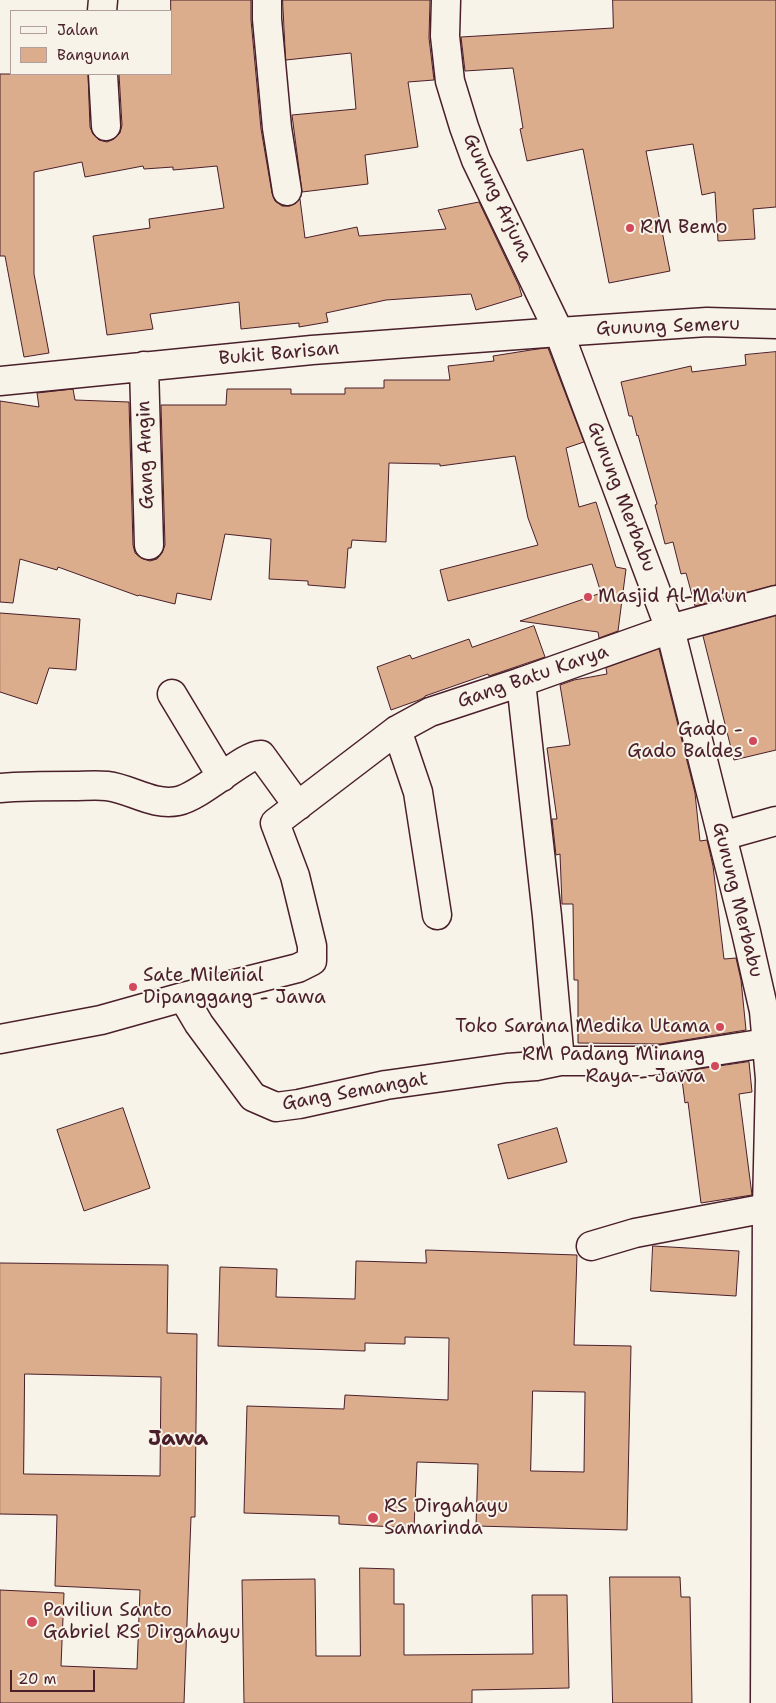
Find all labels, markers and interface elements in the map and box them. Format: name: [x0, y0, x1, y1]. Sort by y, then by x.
legend: [10, 10, 172, 75]
text: Jalan: [57, 20, 98, 40]
text: Bangunan: [57, 45, 129, 65]
street label: Gunung Arjuna: [457, 130, 537, 266]
place label: RM Bemo: [640, 217, 727, 239]
marker: RM Bemo: [624, 222, 636, 234]
street label: Gunung Semeru: [596, 313, 740, 341]
street label: Bukit Barisan: [218, 337, 340, 371]
street label: Gang Angin: [133, 400, 159, 510]
street label: Gunung Merbabu: [582, 419, 660, 575]
place label: Masjid Al-Ma'un: [598, 586, 747, 608]
marker: Masjid Al-Ma'un: [582, 591, 594, 603]
street label: Gang Batu Karya: [455, 640, 611, 714]
place label: Gado - Gado Baldes: [627, 719, 743, 763]
marker: Gado - Gado Baldes: [747, 735, 759, 747]
street label: Gunung Merbabu: [707, 820, 767, 980]
place label: Sate Milenial Dipanggang - Jawa: [143, 965, 326, 1009]
marker: Sate Milenial Dipanggang - Jawa: [127, 981, 139, 993]
place label: Toko Sarana Medika Utama: [455, 1016, 710, 1038]
marker: Toko Sarana Medika Utama: [714, 1021, 726, 1033]
place label: RM Padang Minang Raya - Jawa: [522, 1044, 705, 1088]
marker: RM Padang Minang Raya - Jawa: [709, 1060, 721, 1072]
street label: Gang Semangat: [280, 1068, 430, 1116]
district label: Jawa: [148, 1427, 208, 1453]
place label: RS Dirgahayu Samarinda: [384, 1496, 508, 1540]
marker: RS Dirgahayu Samarinda: [366, 1511, 380, 1525]
place label: Paviliun Santo Gabriel RS Dirgahayu: [43, 1600, 241, 1644]
marker: Paviliun Santo Gabriel RS Dirgahayu: [25, 1615, 39, 1629]
scale bar: [12, 1660, 98, 1692]
text: 20 m: [18, 1669, 57, 1689]

